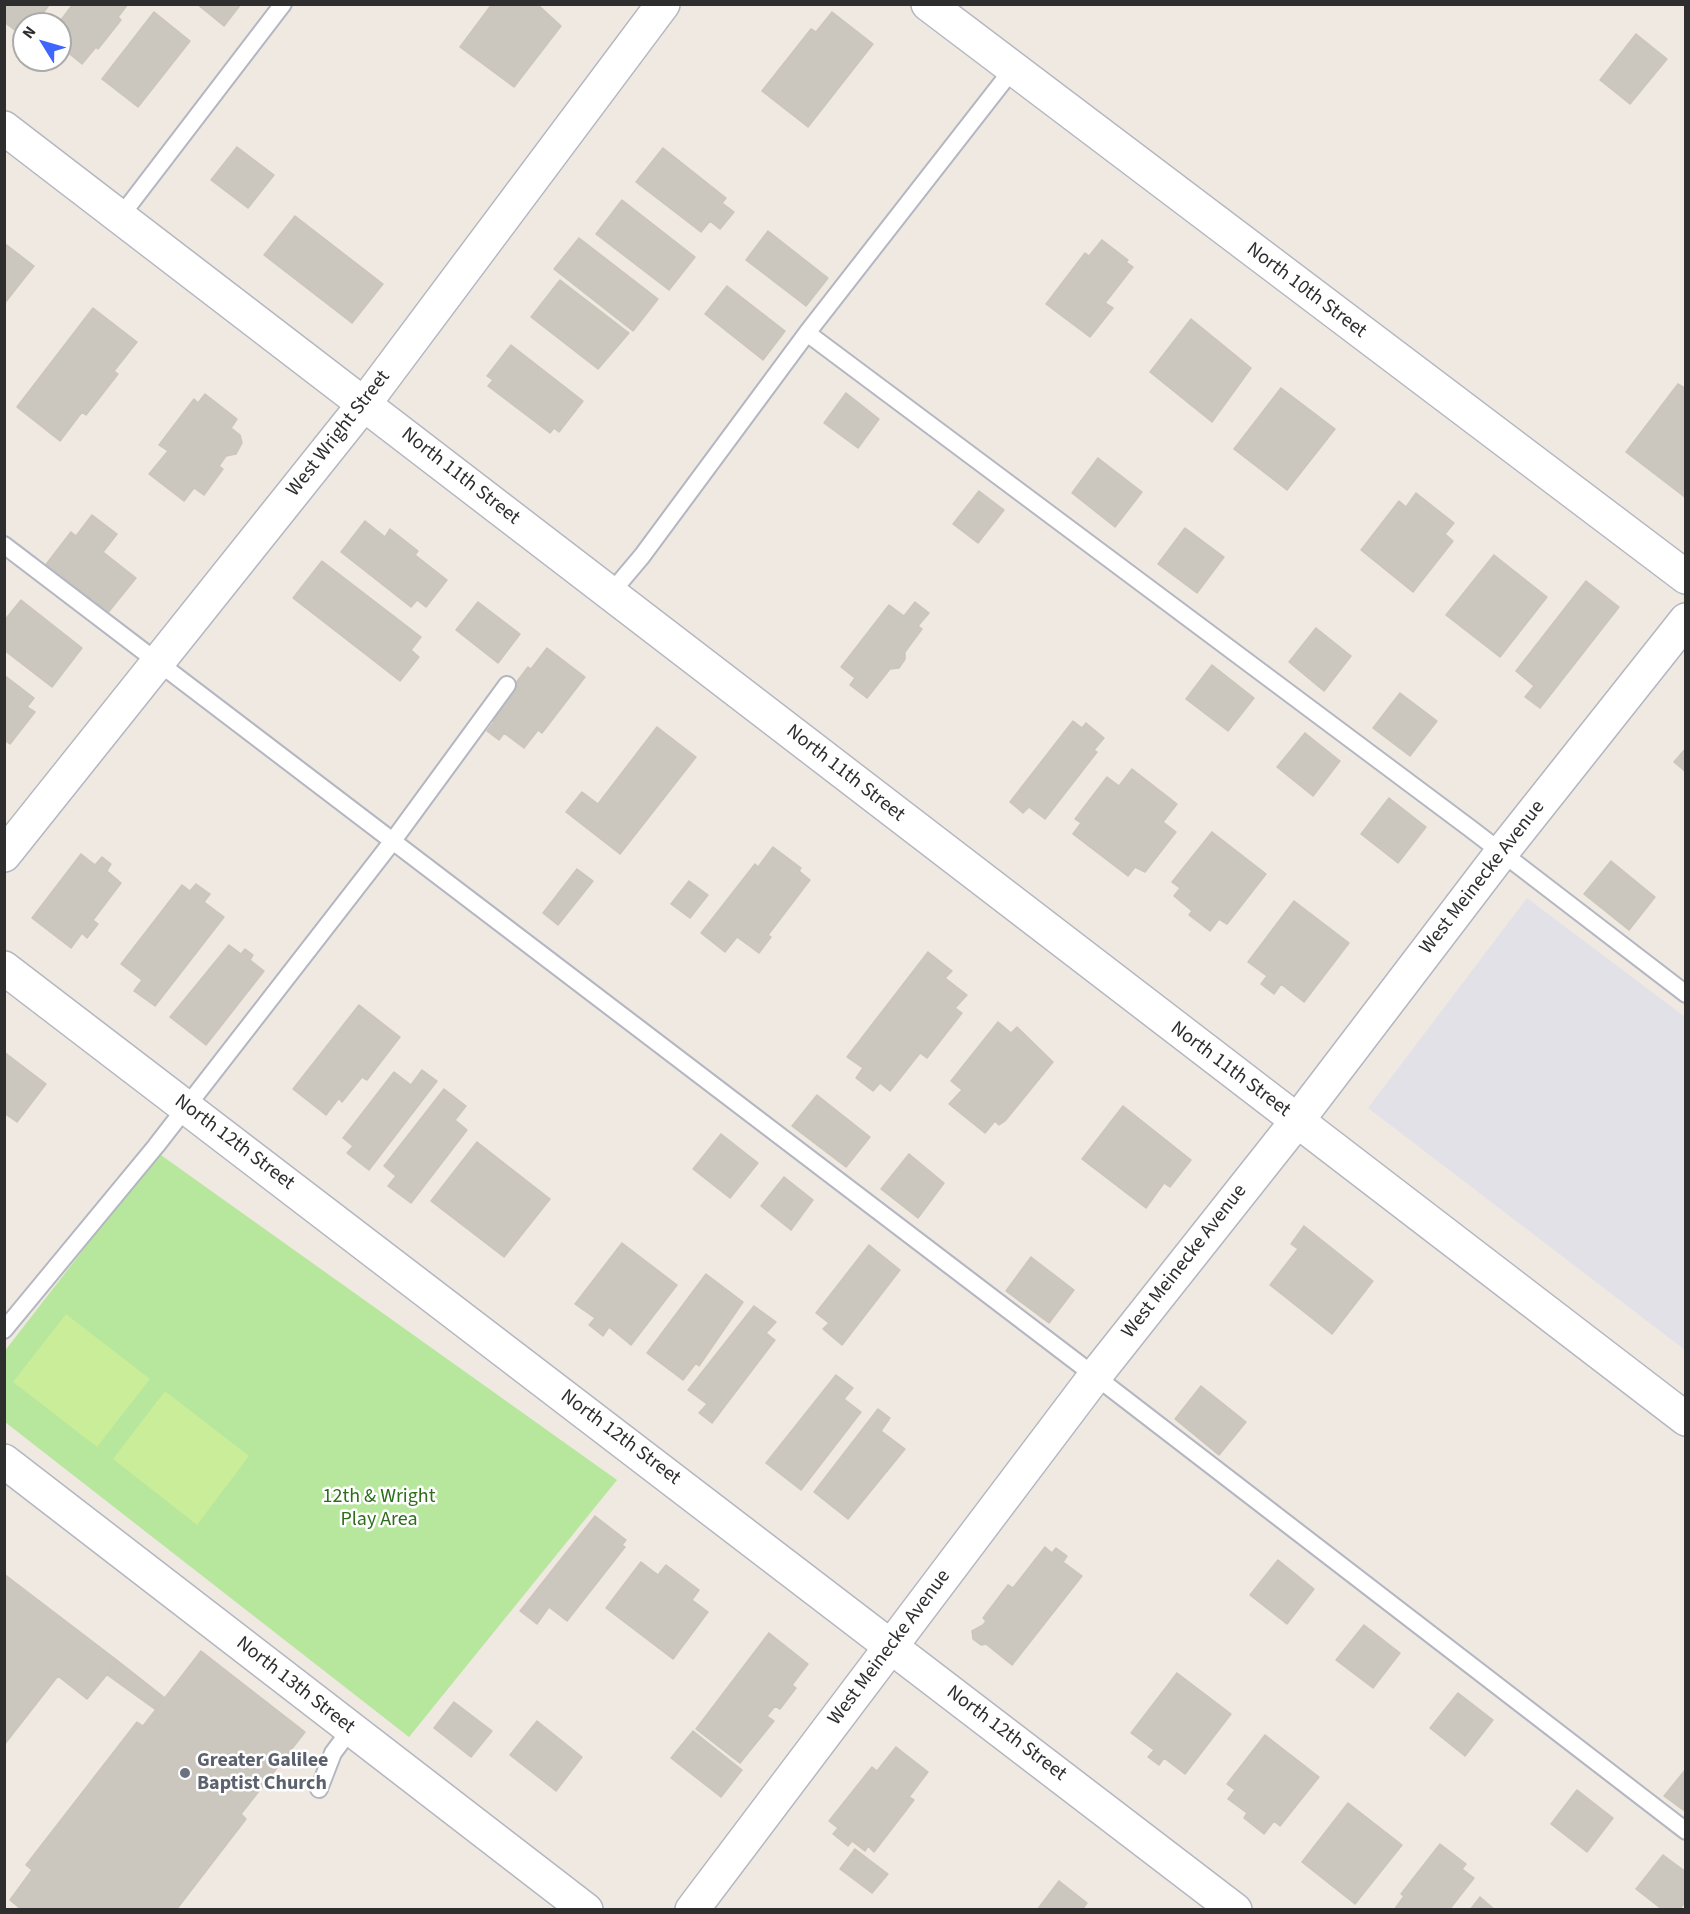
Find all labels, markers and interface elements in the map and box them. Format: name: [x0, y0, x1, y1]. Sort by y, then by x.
north arrow: [12, 12, 72, 72]
text: N: [17, 22, 41, 43]
street label: North 10th Street: [1241, 238, 1371, 344]
street label: West Wright Street: [282, 366, 396, 502]
street label: North 11th Street: [396, 423, 524, 531]
street label: North 11th Street: [781, 720, 909, 828]
street label: West Meinecke Avenue: [1415, 796, 1551, 960]
street label: North 11th Street: [1165, 1017, 1295, 1123]
street label: North 12th Street: [169, 1090, 299, 1196]
street label: West Meinecke Avenue: [1117, 1180, 1253, 1344]
street label: North 12th Street: [555, 1385, 685, 1491]
park label: 12th & Wright Play Area: [323, 1486, 435, 1533]
street label: West Meinecke Avenue: [824, 1565, 956, 1731]
street label: North 13th Street: [231, 1632, 359, 1740]
street label: North 12th Street: [941, 1681, 1071, 1787]
place label: Greater Galilee Baptist Church: [197, 1750, 328, 1797]
marker: Greater Galilee Baptist Church: [178, 1766, 192, 1780]

